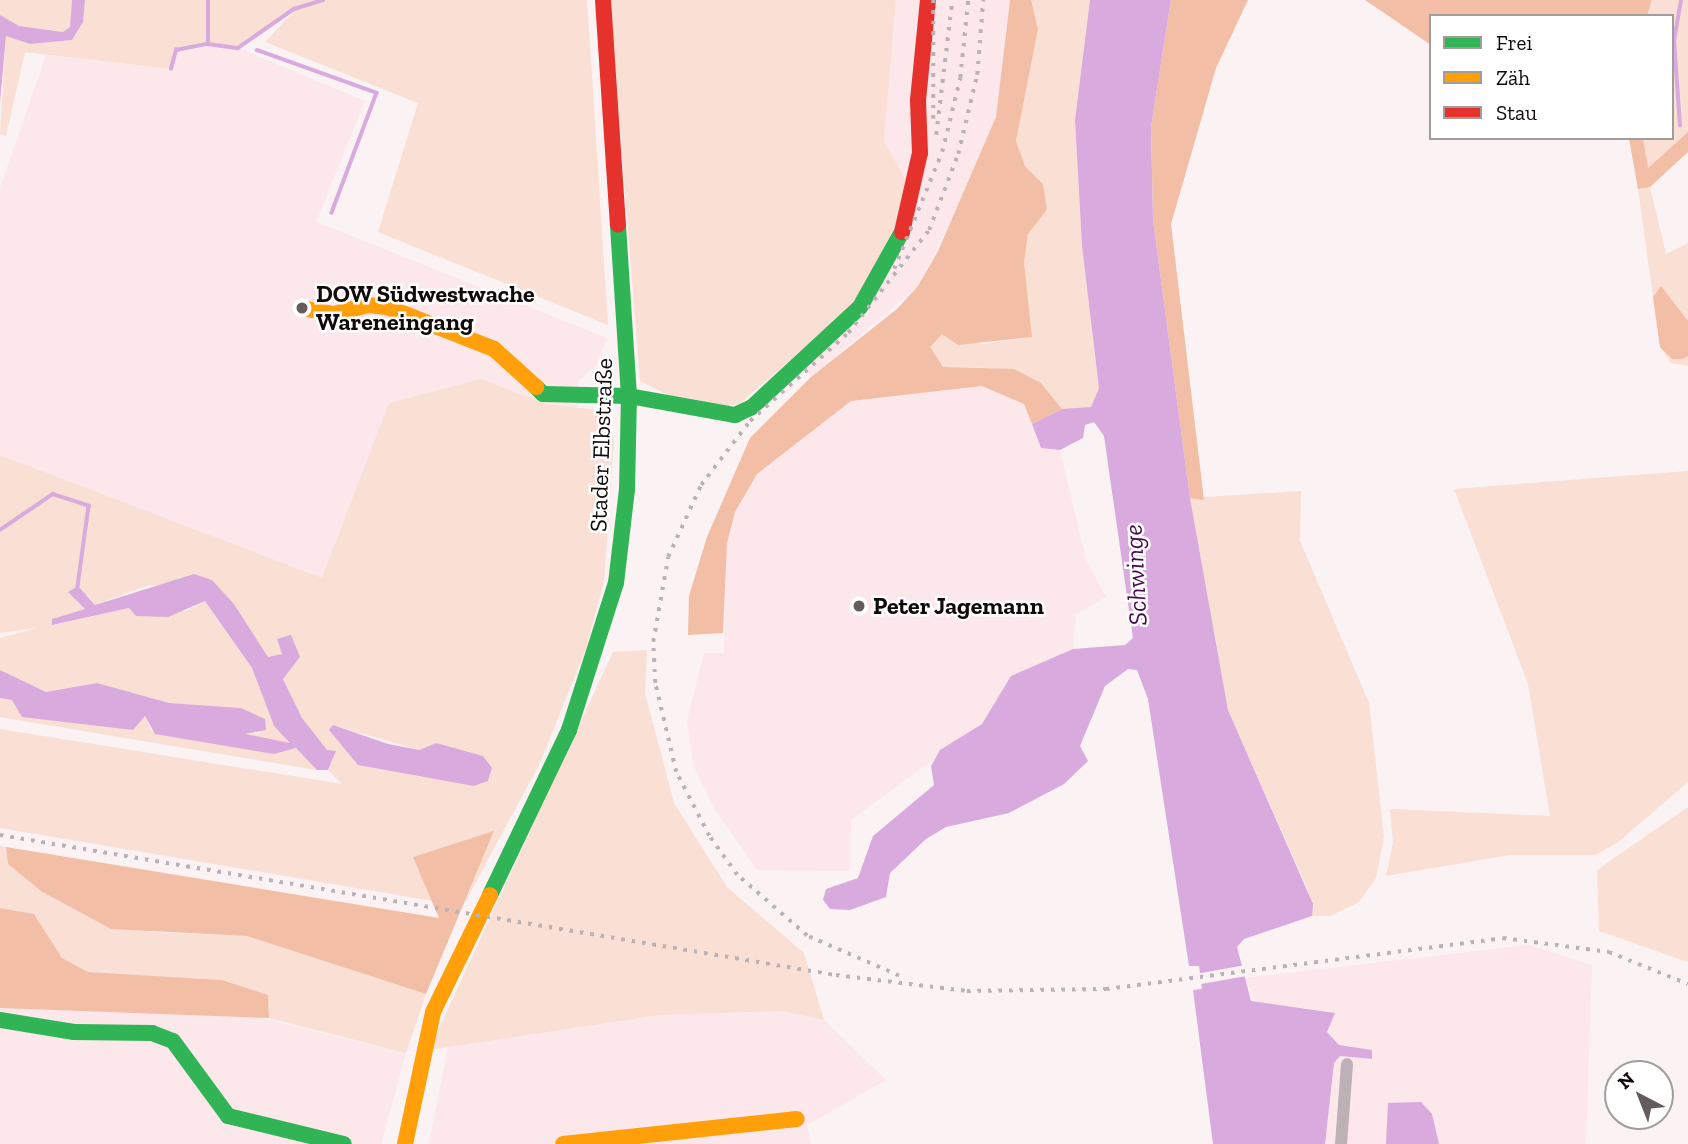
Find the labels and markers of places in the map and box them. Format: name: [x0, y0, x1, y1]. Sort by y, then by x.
place label: DOW Südwestwache Wareneingang: [316, 280, 535, 336]
marker: DOW Südwestwache Wareneingang: [294, 300, 310, 316]
place label: Peter Jagemann: [873, 592, 1045, 620]
marker: Peter Jagemann: [851, 598, 867, 614]

